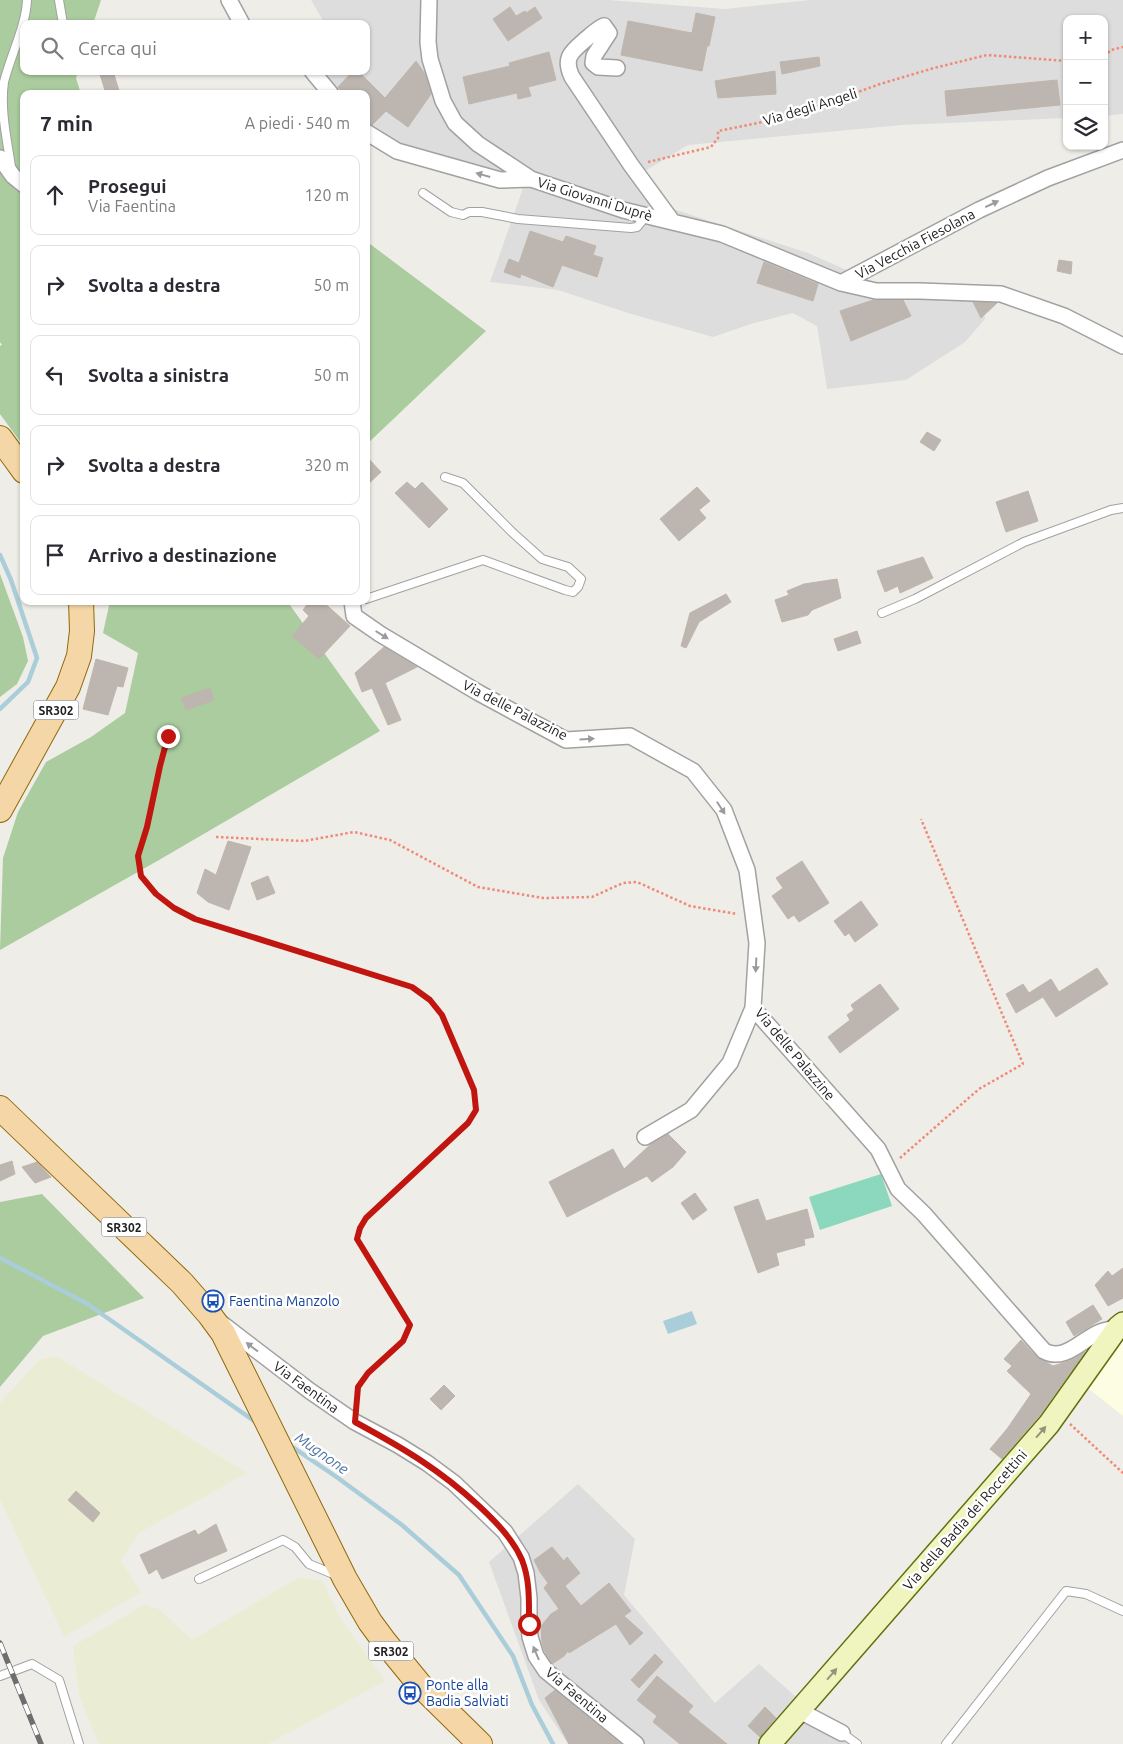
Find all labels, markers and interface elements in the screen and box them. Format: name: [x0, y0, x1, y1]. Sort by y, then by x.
map controls: [1063, 15, 1108, 150]
button: +: [1063, 15, 1108, 60]
search box: [20, 20, 370, 75]
icon: search: [38, 34, 66, 62]
text: Cerca qui: [78, 37, 157, 59]
button: −: [1063, 60, 1108, 105]
street label: Via degli Angeli: [761, 85, 859, 129]
button: layers: [1063, 105, 1108, 150]
text: 7 min: [40, 111, 93, 135]
text: A piedi · 540 m: [245, 114, 350, 132]
one-way arrow: [475, 171, 490, 179]
street label: Via Giovanni Duprè: [535, 174, 655, 224]
text: Prosegui: [88, 175, 167, 197]
icon: ahead: [41, 181, 69, 209]
text: 120 m: [304, 186, 349, 204]
text: Via Faentina: [88, 197, 176, 215]
one-way arrow: [985, 199, 999, 207]
street label: Via Vecchia Fiesolana: [853, 206, 977, 282]
icon: right: [41, 271, 69, 299]
text: Svolta a destra: [88, 274, 221, 296]
text: 50 m: [313, 276, 349, 294]
icon: left: [41, 361, 69, 389]
text: Svolta a sinistra: [88, 364, 229, 386]
text: 50 m: [313, 366, 349, 384]
icon: right: [41, 451, 69, 479]
text: Svolta a destra: [88, 454, 221, 476]
text: 320 m: [304, 456, 349, 474]
icon: arrive: [41, 541, 69, 569]
text: Arrivo a destinazione: [88, 544, 277, 566]
one-way arrow: [376, 630, 389, 639]
street label: Via delle Palazzine: [460, 677, 570, 743]
road number: SR302: [34, 700, 78, 720]
route end: [157, 725, 180, 748]
one-way arrow: [579, 734, 595, 742]
one-way arrow: [717, 801, 726, 815]
one-way arrow: [751, 957, 759, 973]
street label: Via delle Palazzine: [752, 1005, 838, 1103]
road number: SR302: [102, 1218, 146, 1236]
bus stop icon: Faentina Manzolo: [201, 1289, 225, 1313]
place label: Faentina Manzolo: [229, 1293, 340, 1309]
one-way arrow: [246, 1341, 259, 1352]
street label: Via Faentina: [270, 1358, 342, 1416]
one-way arrow: [1035, 1427, 1047, 1439]
water label: Mugnone: [292, 1428, 352, 1478]
street label: Via della Badia dei Roccettini: [900, 1447, 1030, 1593]
route start: [518, 1613, 541, 1636]
road number: SR302: [368, 1642, 414, 1660]
one-way arrow: [532, 1645, 540, 1660]
street label: Via Faentina: [542, 1664, 612, 1726]
one-way arrow: [826, 1669, 838, 1681]
place label: Ponte alla Badia Salviati: [426, 1677, 509, 1709]
bus stop icon: Ponte alla Badia Salviati: [398, 1681, 422, 1705]

